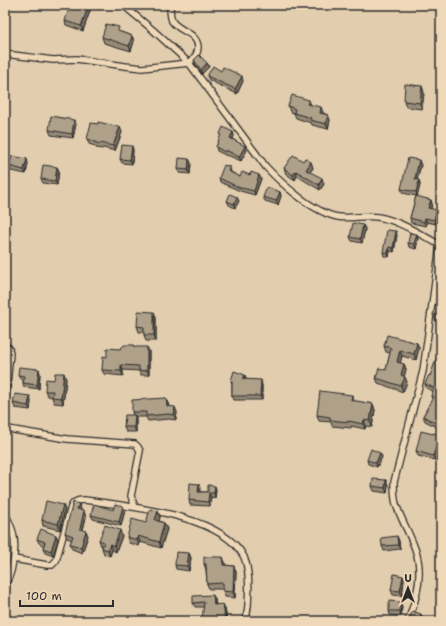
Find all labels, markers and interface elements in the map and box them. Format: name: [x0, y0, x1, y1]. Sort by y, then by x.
north arrow: [388, 568, 428, 608]
text: U: [404, 571, 412, 586]
scale bar: [20, 582, 113, 608]
text: 100 m: [26, 588, 62, 604]

